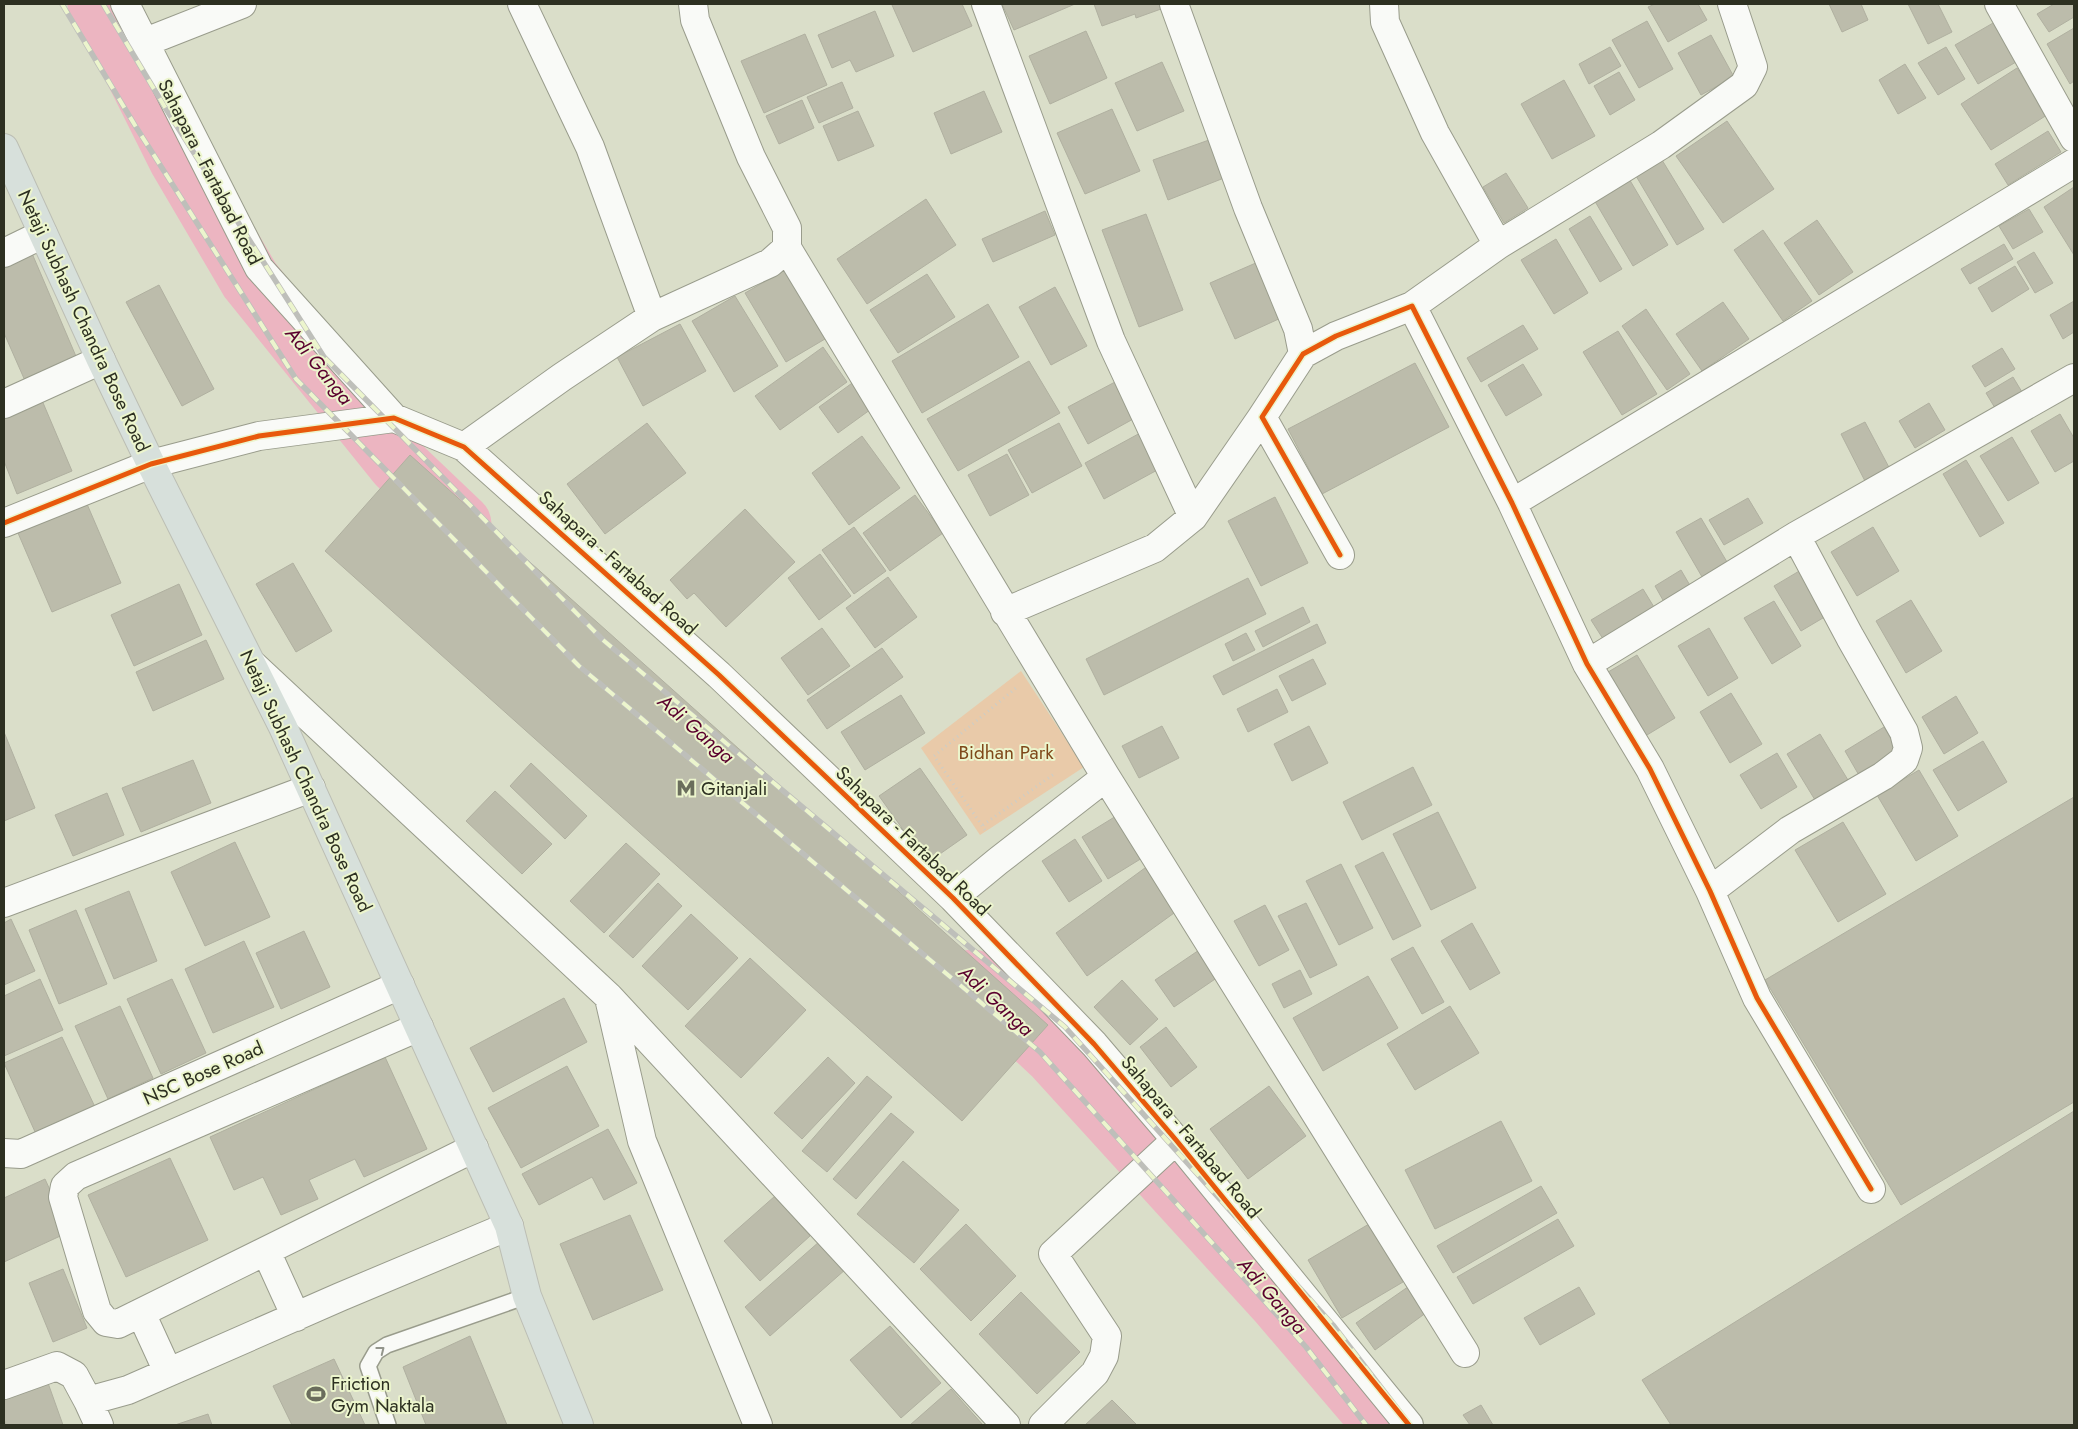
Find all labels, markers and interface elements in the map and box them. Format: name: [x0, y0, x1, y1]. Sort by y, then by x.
street label: Sahapara - Fartabad Road: [151, 74, 269, 270]
street label: Netaji Subhash Chandra Bose Road: [11, 185, 157, 457]
water label: Adi Ganga: [278, 320, 360, 411]
street label: Sahapara - Fartabad Road: [533, 484, 703, 642]
street label: Netaji Subhash Chandra Bose Road: [233, 645, 379, 917]
water label: Adi Ganga: [651, 687, 741, 771]
park label: Bidhan Park: [958, 739, 1054, 766]
street label: Sahapara - Fartabad Road: [830, 760, 996, 922]
place label: Gitanjali: [701, 775, 768, 802]
metro station icon: Gitanjali: [675, 777, 697, 799]
water label: Adi Ganga: [951, 958, 1040, 1043]
street label: NSC Bose Road: [139, 1034, 267, 1112]
street label: Sahapara - Fartabad Road: [1115, 1050, 1267, 1224]
water label: Adi Ganga: [1230, 1251, 1314, 1341]
one-way arrow: [375, 1348, 384, 1356]
place label: Friction Gym Naktala: [331, 1370, 434, 1419]
sports icon: Friction Gym Naktala: [305, 1383, 327, 1405]

